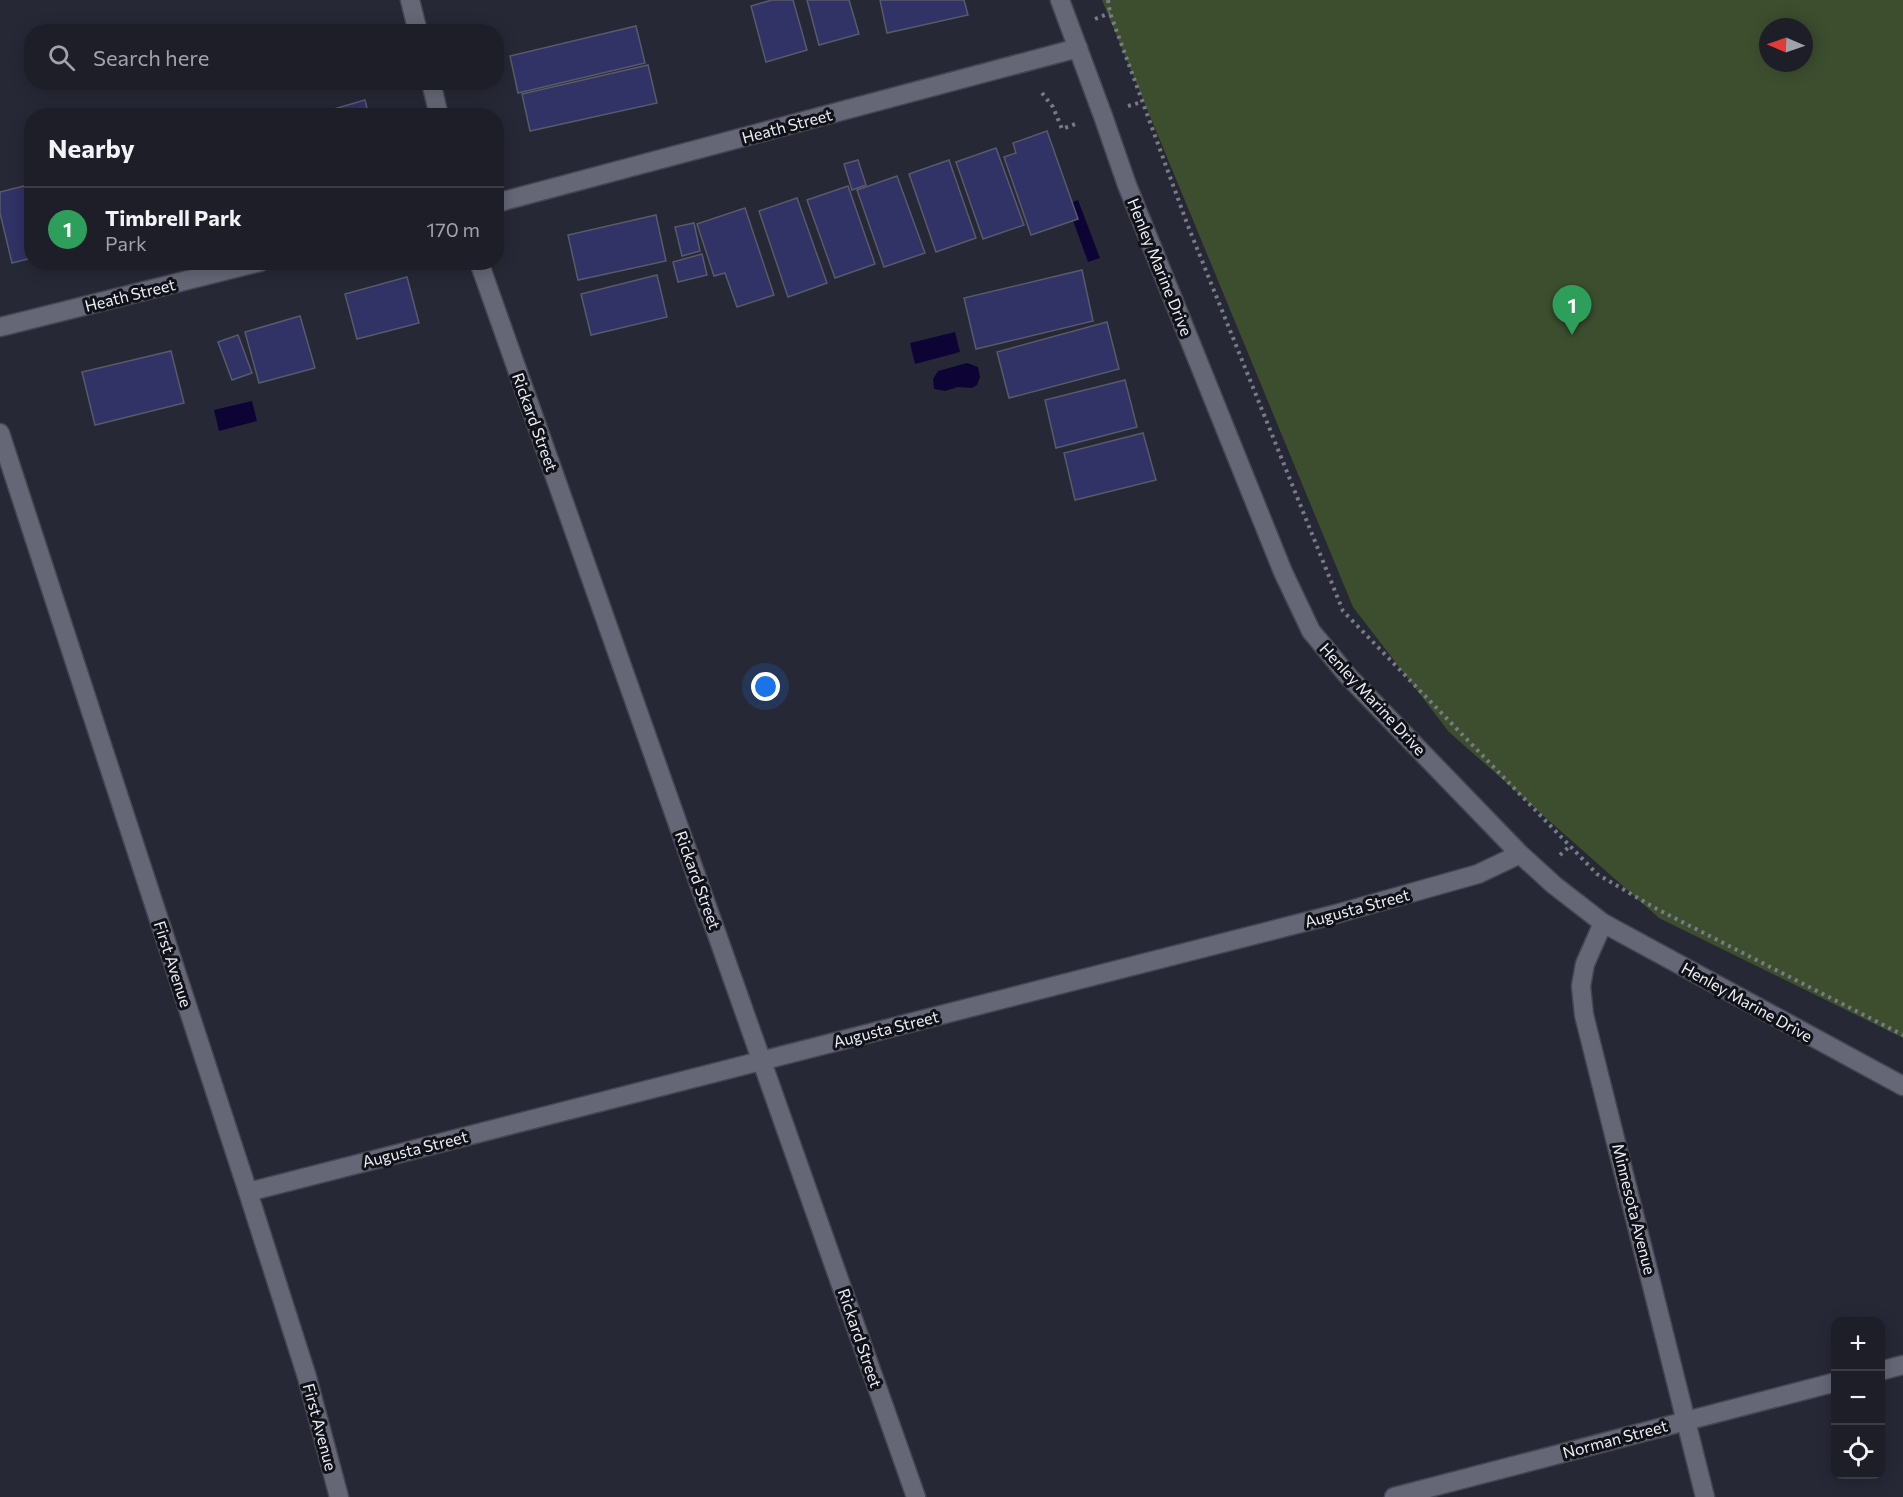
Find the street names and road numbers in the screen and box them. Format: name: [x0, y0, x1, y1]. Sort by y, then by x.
street label: Heath Street: [740, 104, 835, 147]
street label: Henley Marine Drive: [1124, 195, 1197, 338]
street label: Heath Street: [83, 274, 178, 315]
street label: Rickard Street: [509, 370, 562, 474]
street label: Henley Marine Drive: [1316, 639, 1430, 759]
street label: Rickard Street: [672, 828, 725, 932]
street label: Augusta Street: [1302, 884, 1412, 931]
street label: First Avenue: [151, 918, 196, 1009]
street label: Henley Marine Drive: [1679, 958, 1816, 1045]
street label: Augusta Street: [831, 1006, 941, 1051]
street label: Augusta Street: [360, 1126, 470, 1171]
street label: Minnesota Avenue: [1609, 1141, 1660, 1276]
street label: Rickard Street: [835, 1286, 886, 1390]
street label: First Avenue: [300, 1381, 341, 1473]
street label: Norman Street: [1560, 1415, 1670, 1462]

